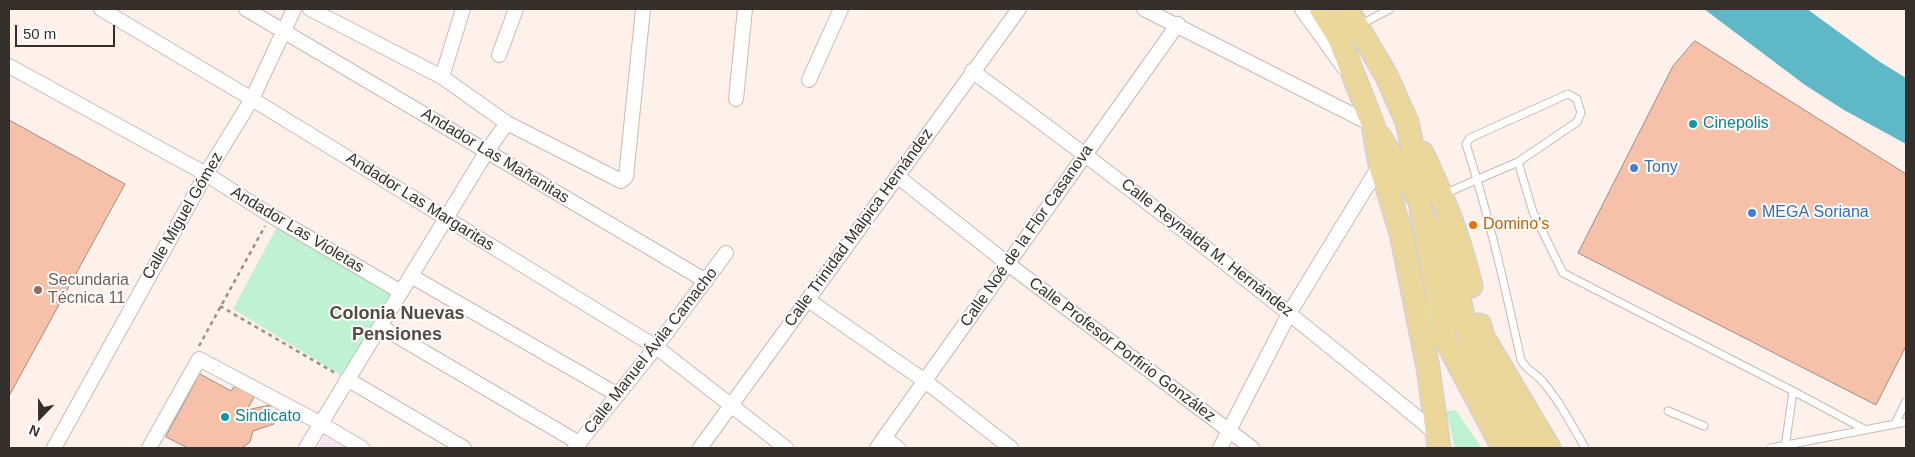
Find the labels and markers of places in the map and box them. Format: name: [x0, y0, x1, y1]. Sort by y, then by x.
place label: Cinepolis: [1703, 114, 1769, 134]
marker: Cinepolis: [1687, 118, 1699, 130]
place label: Tony: [1644, 158, 1678, 178]
marker: Tony: [1628, 162, 1640, 174]
place label: MEGA Soriana: [1762, 203, 1869, 223]
marker: MEGA Soriana: [1746, 207, 1758, 219]
place label: Domino's: [1483, 215, 1549, 235]
marker: Domino's: [1467, 219, 1479, 231]
place label: Secundaria Técnica 11: [48, 271, 129, 309]
marker: Secundaria Técnica 11: [32, 284, 44, 296]
place label: Sindicato: [235, 407, 301, 427]
marker: Sindicato: [219, 411, 231, 423]

